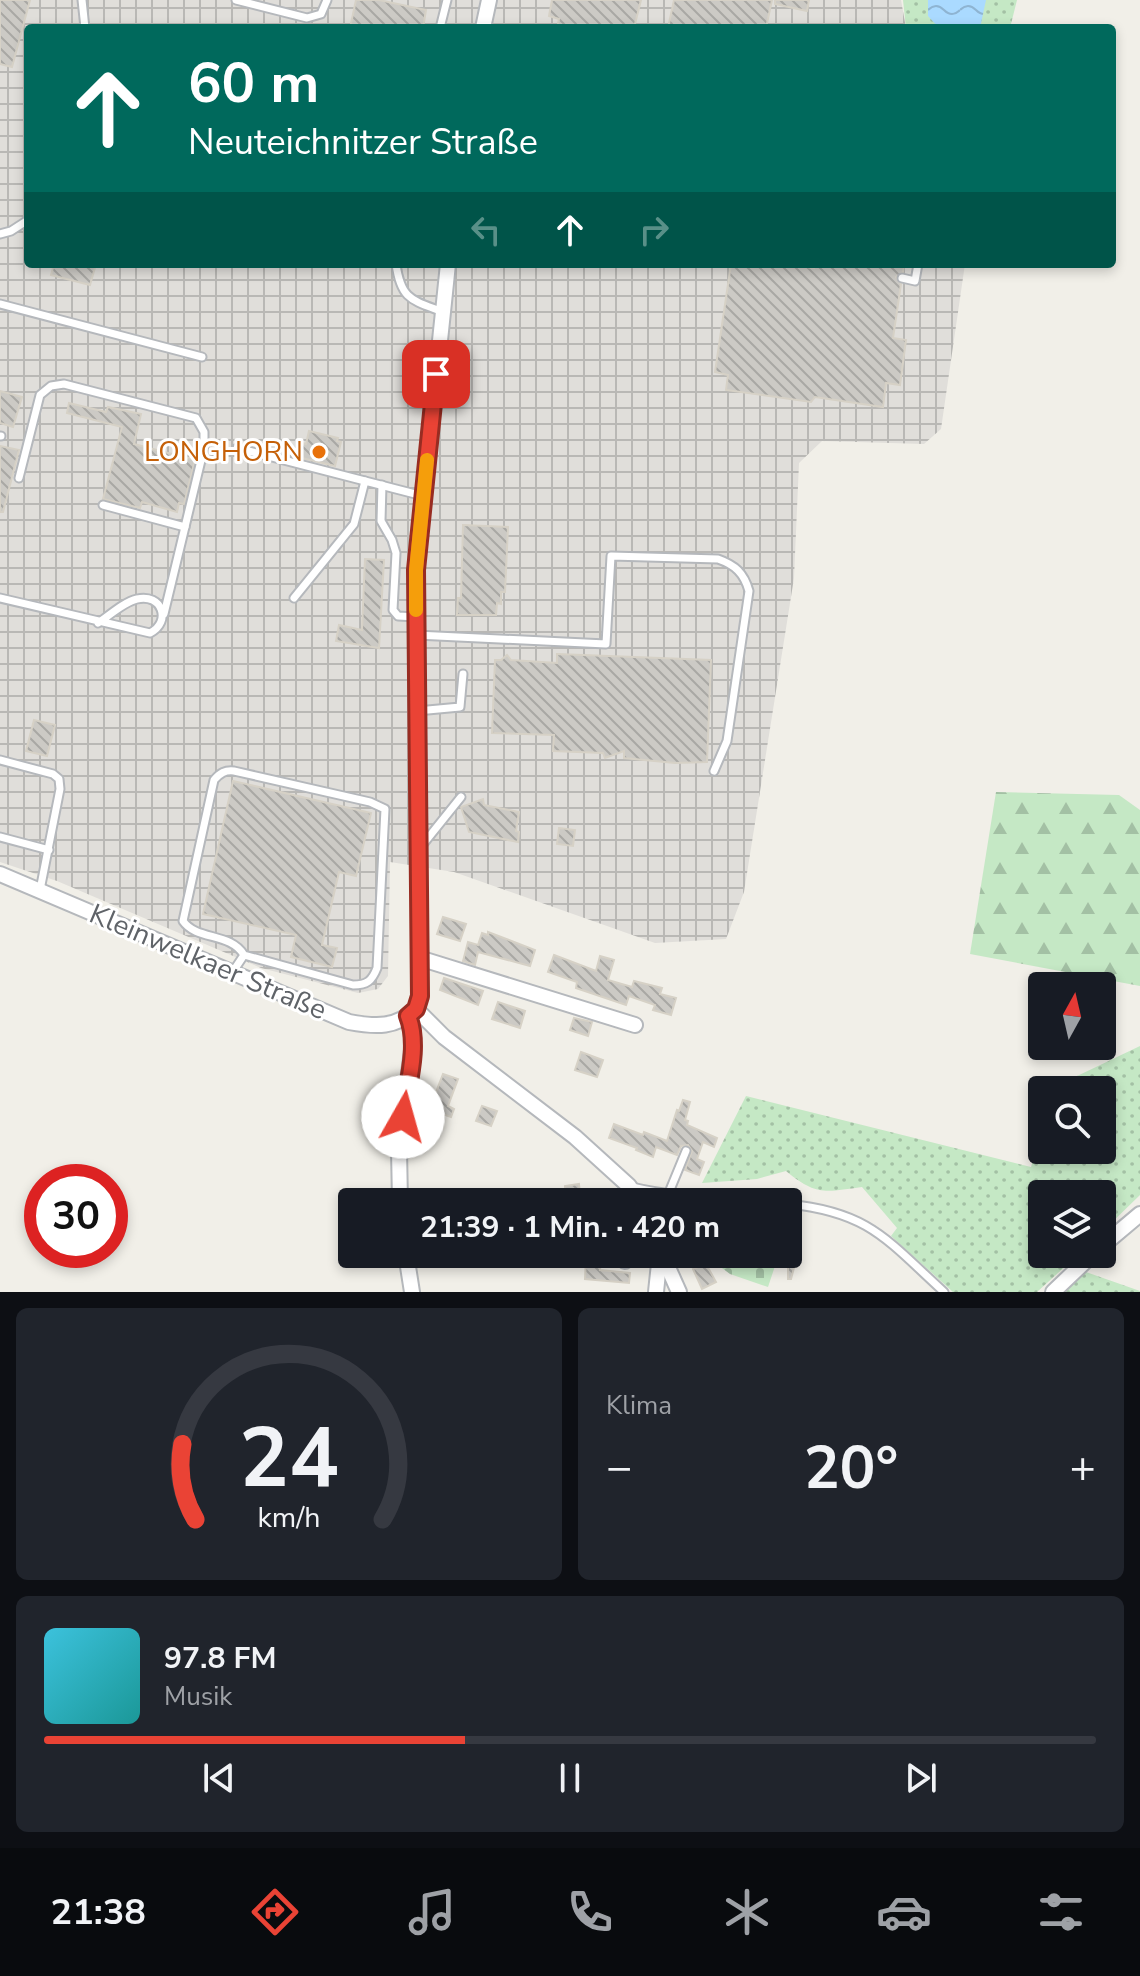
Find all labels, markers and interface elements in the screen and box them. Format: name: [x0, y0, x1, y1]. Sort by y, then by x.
text: 60 m: [188, 45, 319, 122]
icon: ahead: [56, 56, 160, 160]
text: Neuteichnitzer Straße: [188, 118, 538, 167]
icon: left: [464, 208, 508, 252]
icon: ahead: [548, 208, 592, 252]
icon: right: [632, 208, 676, 252]
pin: [402, 340, 470, 408]
icon: arrive: [414, 352, 458, 396]
place label: LONGHORN: [144, 433, 303, 471]
marker: LONGHORN: [310, 443, 328, 461]
street label: Kleinwelkaer Straße: [84, 895, 332, 1029]
north arrow: [1028, 972, 1116, 1060]
map controls: [1028, 972, 1116, 1268]
position arrow: [361, 1075, 445, 1159]
button: search: [1028, 1076, 1116, 1164]
speed limit sign: 30: [24, 1164, 128, 1268]
button: layers: [1028, 1180, 1116, 1268]
text: 21:39 · 1 Min. · 420 m: [420, 1207, 720, 1248]
text: Klima: [606, 1388, 672, 1423]
text: 24: [239, 1402, 339, 1515]
text: 20°: [804, 1427, 898, 1509]
text: −: [606, 1438, 632, 1498]
text: +: [1070, 1438, 1096, 1498]
text: km/h: [258, 1498, 320, 1537]
text: 97.8 FM: [164, 1638, 276, 1679]
text: Musik: [164, 1679, 232, 1714]
icon: previous: [197, 1756, 241, 1800]
icon: pause: [548, 1756, 592, 1800]
icon: next: [899, 1756, 943, 1800]
icon: directions: [247, 1884, 303, 1940]
icon: music: [404, 1884, 460, 1940]
icon: phone: [562, 1884, 618, 1940]
icon: climate: [719, 1884, 775, 1940]
icon: car: [876, 1884, 932, 1940]
icon: filters: [1033, 1884, 1089, 1940]
text: 21:38: [51, 1888, 146, 1937]

